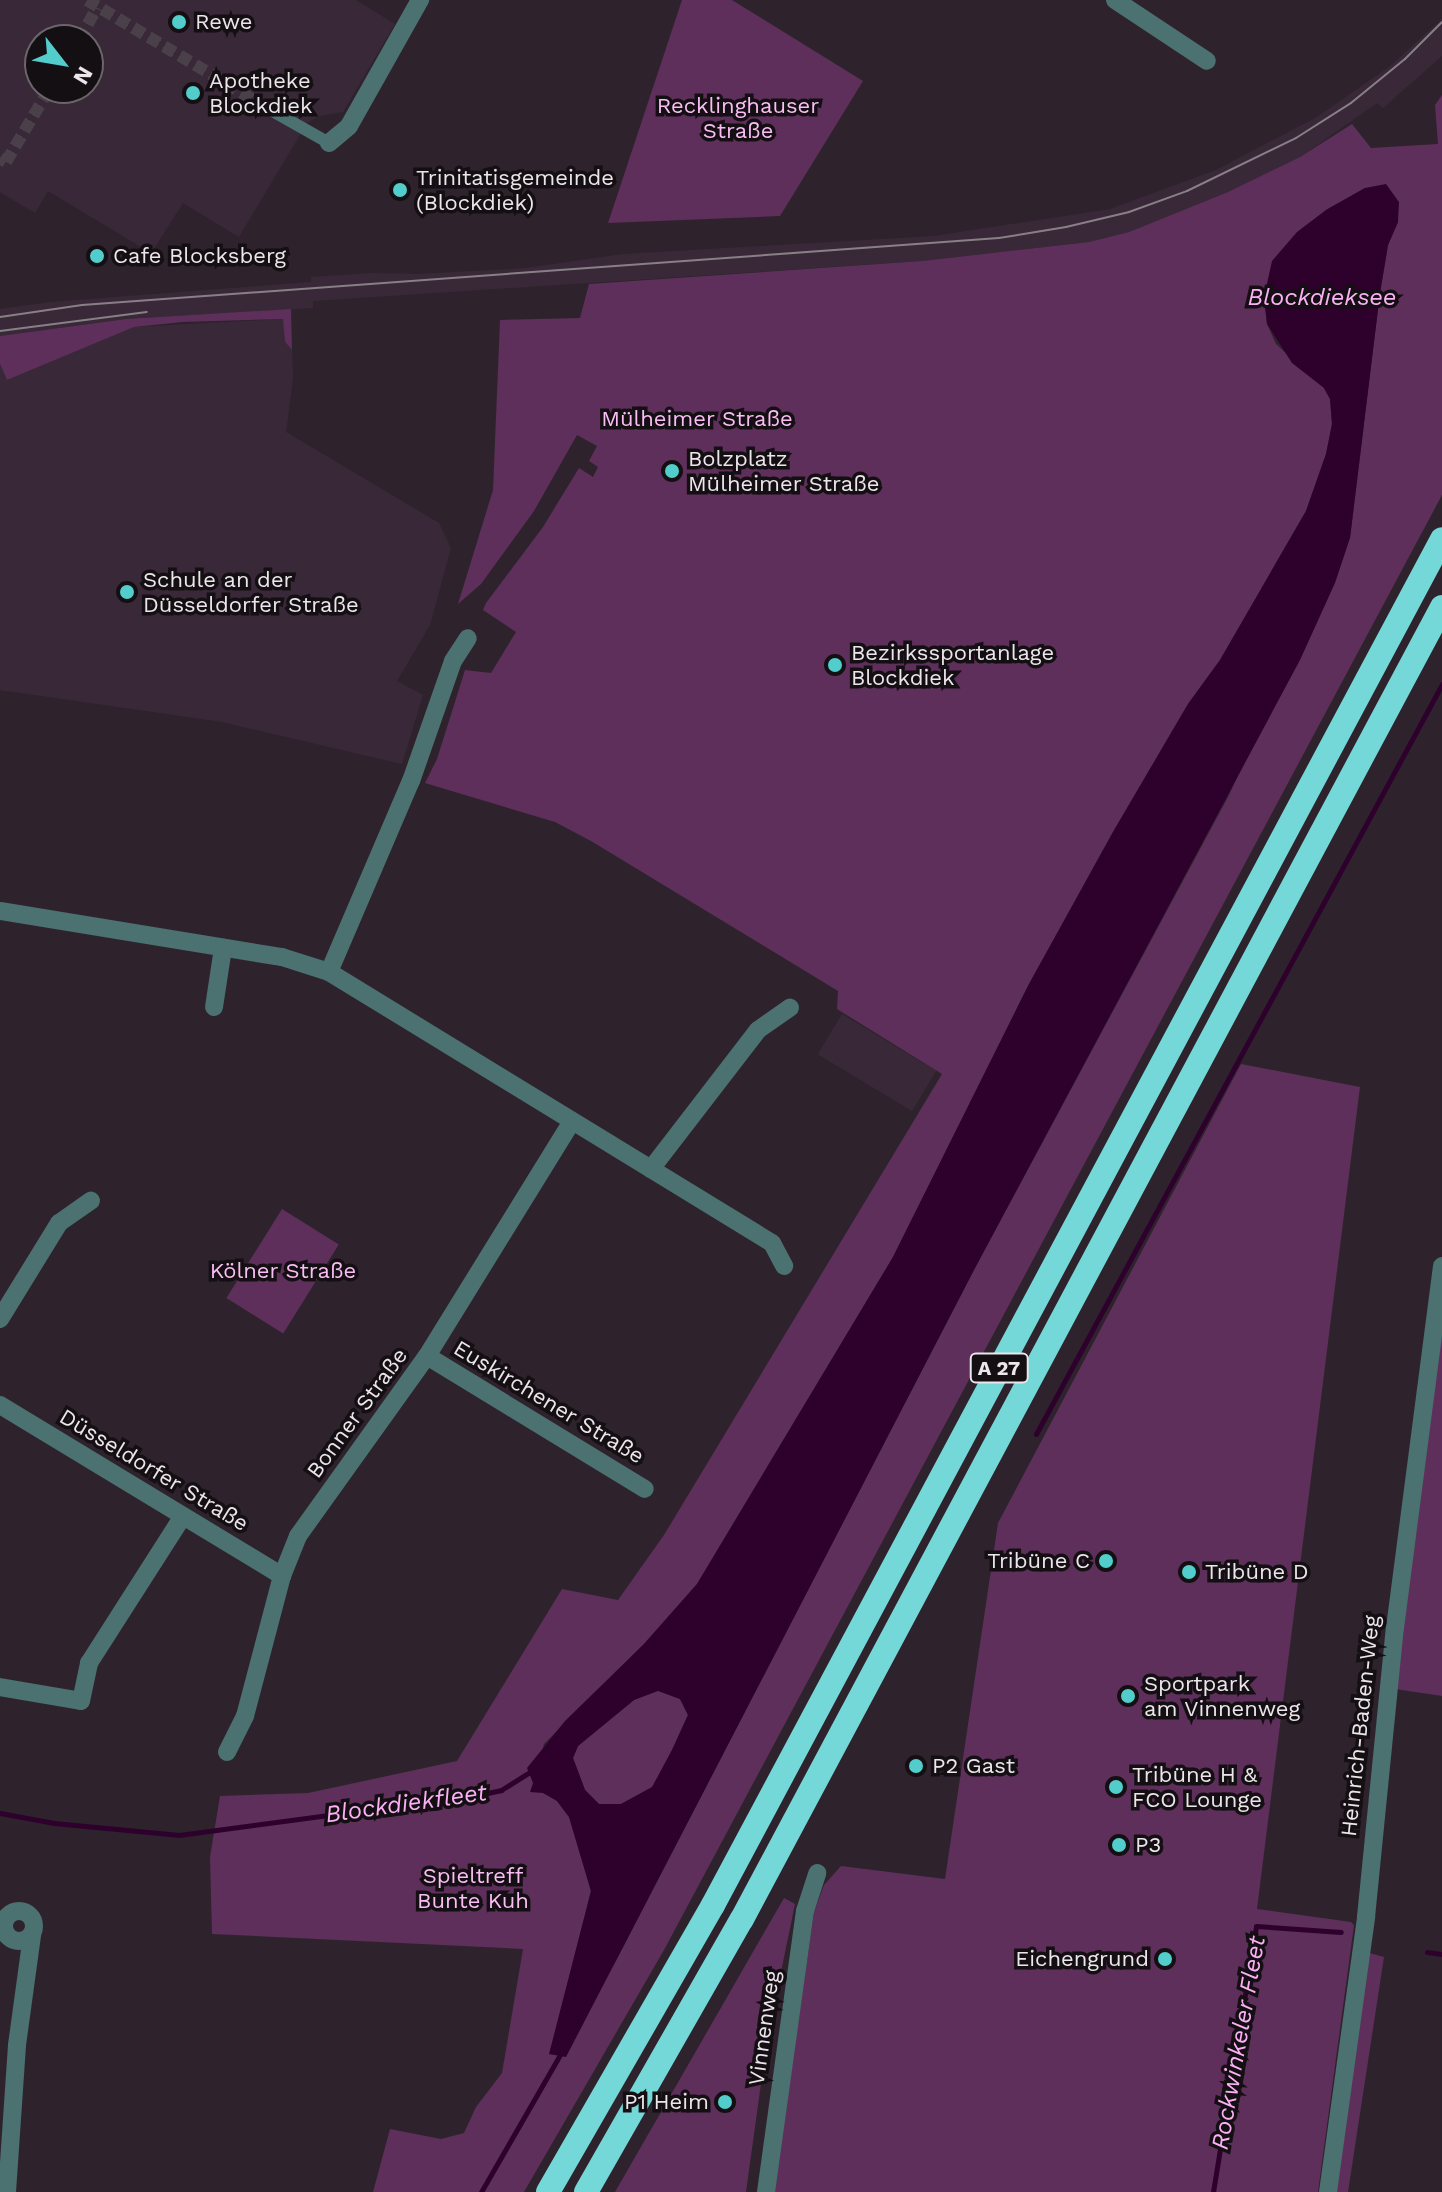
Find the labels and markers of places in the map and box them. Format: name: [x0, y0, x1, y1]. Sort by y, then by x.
place label: Rewe: [195, 9, 252, 35]
marker: Rewe: [170, 13, 188, 31]
place label: Apotheke Blockdiek: [209, 67, 313, 118]
marker: Apotheke Blockdiek: [184, 84, 202, 102]
place label: Trinitatisgemeinde (Blockdiek): [416, 164, 614, 216]
marker: Trinitatisgemeinde (Blockdiek): [391, 181, 409, 199]
place label: Cafe Blocksberg: [113, 243, 286, 269]
marker: Cafe Blocksberg: [88, 247, 106, 265]
place label: Bolzplatz Mülheimer Straße: [688, 445, 880, 496]
marker: Bolzplatz Mülheimer Straße: [663, 462, 681, 480]
place label: Schule an der Düsseldorfer Straße: [143, 566, 359, 618]
marker: Schule an der Düsseldorfer Straße: [118, 583, 136, 601]
place label: Bezirkssportanlage Blockdiek: [851, 639, 1054, 690]
marker: Bezirkssportanlage Blockdiek: [826, 656, 844, 674]
place label: Tribüne C: [987, 1548, 1090, 1574]
marker: Tribüne C: [1097, 1552, 1115, 1570]
place label: Tribüne D: [1205, 1559, 1309, 1585]
marker: Tribüne D: [1180, 1563, 1198, 1581]
place label: Sportpark am Vinnenweg: [1144, 1670, 1301, 1722]
marker: Sportpark am Vinnenweg: [1119, 1687, 1137, 1705]
place label: P2 Gast: [932, 1753, 1015, 1779]
marker: P2 Gast: [907, 1757, 925, 1775]
place label: Tribüne H & FCO Lounge: [1132, 1761, 1262, 1812]
marker: Tribüne H & FCO Lounge: [1107, 1778, 1125, 1796]
place label: P3: [1135, 1832, 1161, 1858]
marker: P3: [1110, 1836, 1128, 1854]
place label: Eichengrund: [1015, 1946, 1149, 1972]
marker: Eichengrund: [1156, 1950, 1174, 1968]
place label: P1 Heim: [624, 2089, 709, 2115]
marker: P1 Heim: [716, 2093, 734, 2111]

